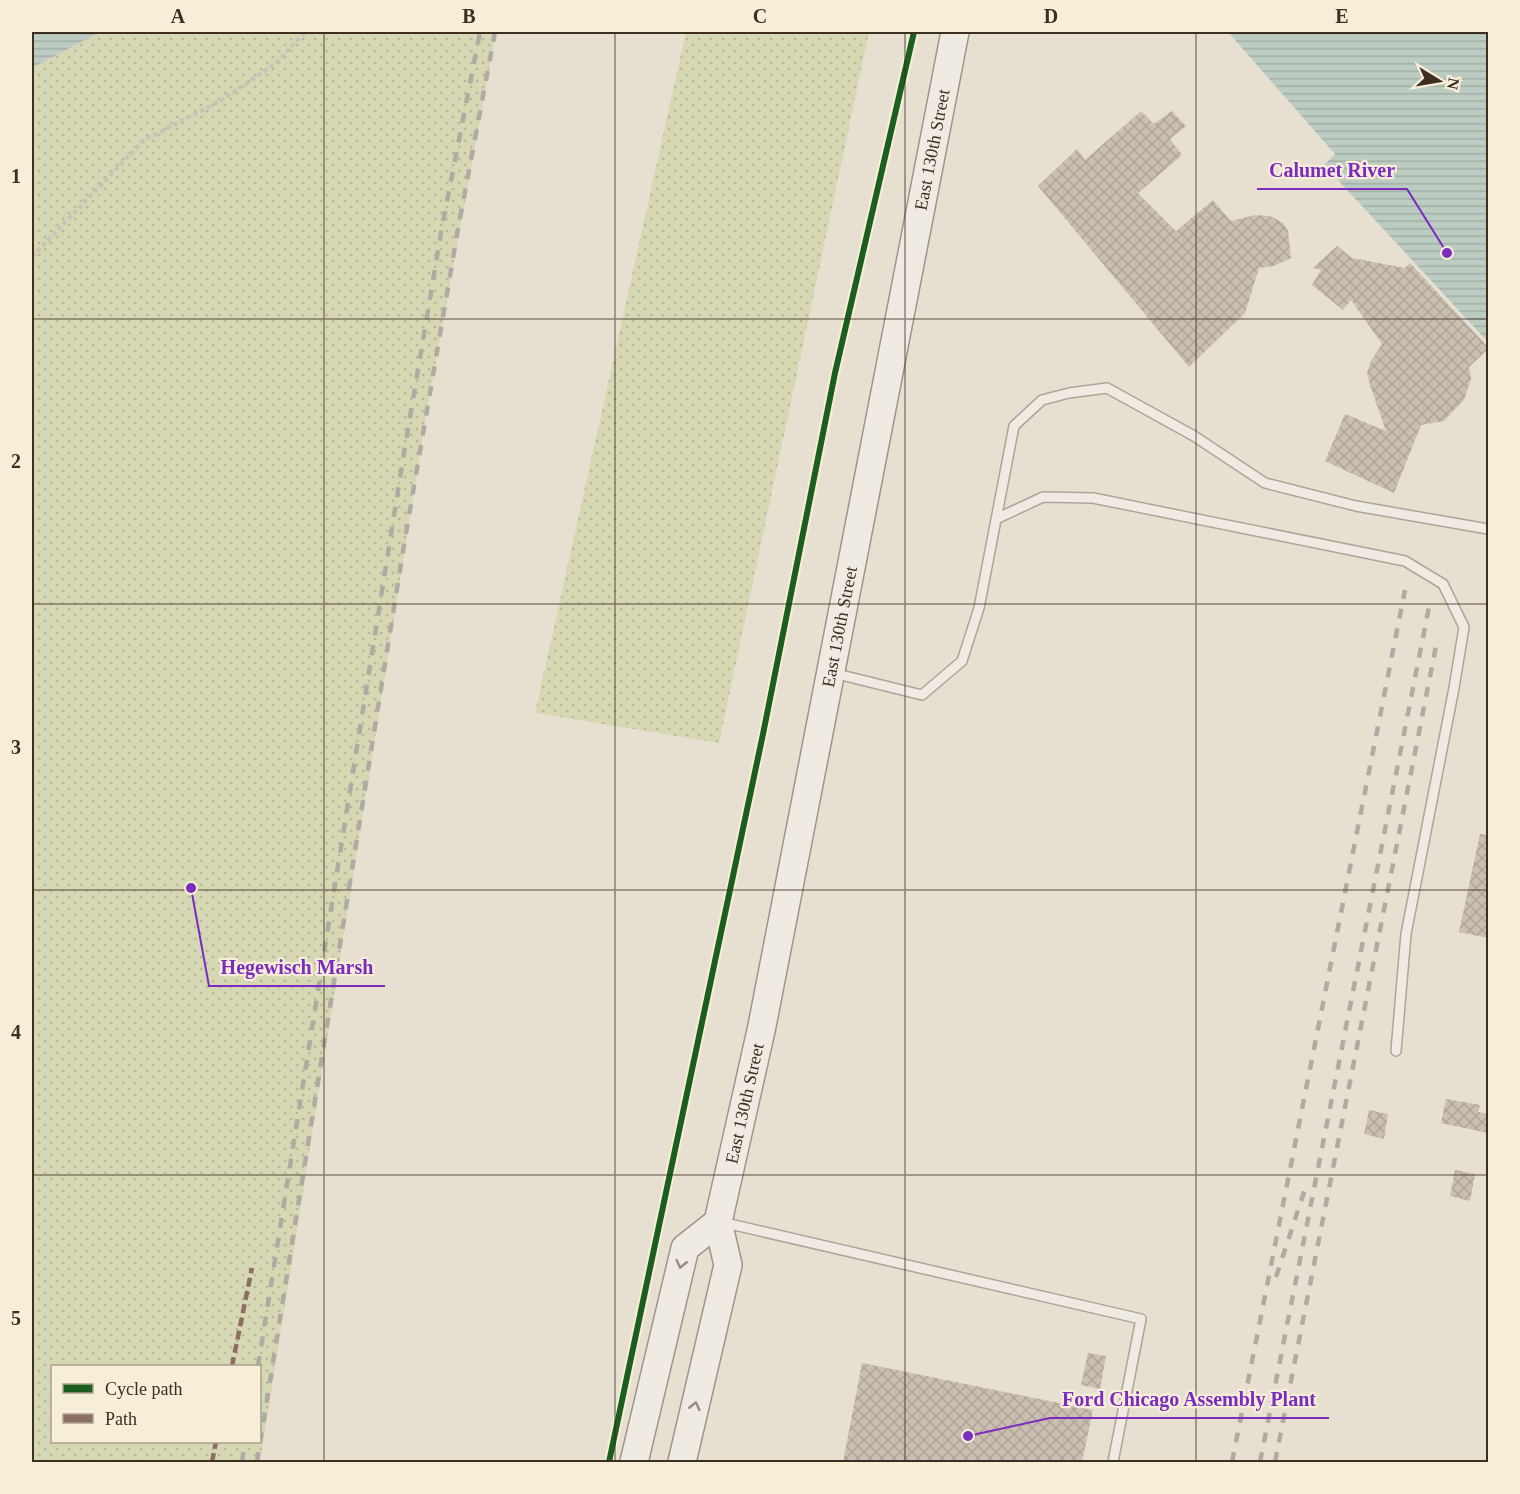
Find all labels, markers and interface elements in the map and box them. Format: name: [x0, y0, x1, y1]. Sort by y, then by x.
text: A: [171, 5, 186, 27]
text: B: [462, 5, 476, 27]
text: C: [753, 5, 767, 27]
text: D: [1044, 5, 1058, 27]
text: E: [1335, 5, 1349, 27]
north arrow: [1409, 51, 1469, 111]
text: N: [1444, 76, 1463, 91]
street label: East 130th Street: [911, 87, 954, 212]
callout: Calumet River: [1257, 151, 1407, 189]
text: Calumet River: [1269, 159, 1395, 181]
text: 1: [11, 165, 21, 187]
text: 2: [11, 450, 21, 472]
street label: East 130th Street: [818, 564, 861, 689]
text: 3: [11, 736, 21, 758]
callout: Hegewisch Marsh: [209, 948, 385, 986]
text: Hegewisch Marsh: [221, 956, 373, 979]
text: 4: [11, 1021, 21, 1043]
street label: East 130th Street: [721, 1041, 768, 1166]
one-way arrow: [676, 1259, 689, 1269]
text: 5: [11, 1307, 21, 1329]
legend: [51, 1365, 261, 1443]
text: Cycle path: [105, 1379, 182, 1399]
callout: Ford Chicago Assembly Plant: [1050, 1380, 1329, 1418]
text: Ford Chicago Assembly Plant: [1062, 1388, 1316, 1411]
one-way arrow: [687, 1401, 700, 1411]
text: Path: [105, 1409, 137, 1429]

